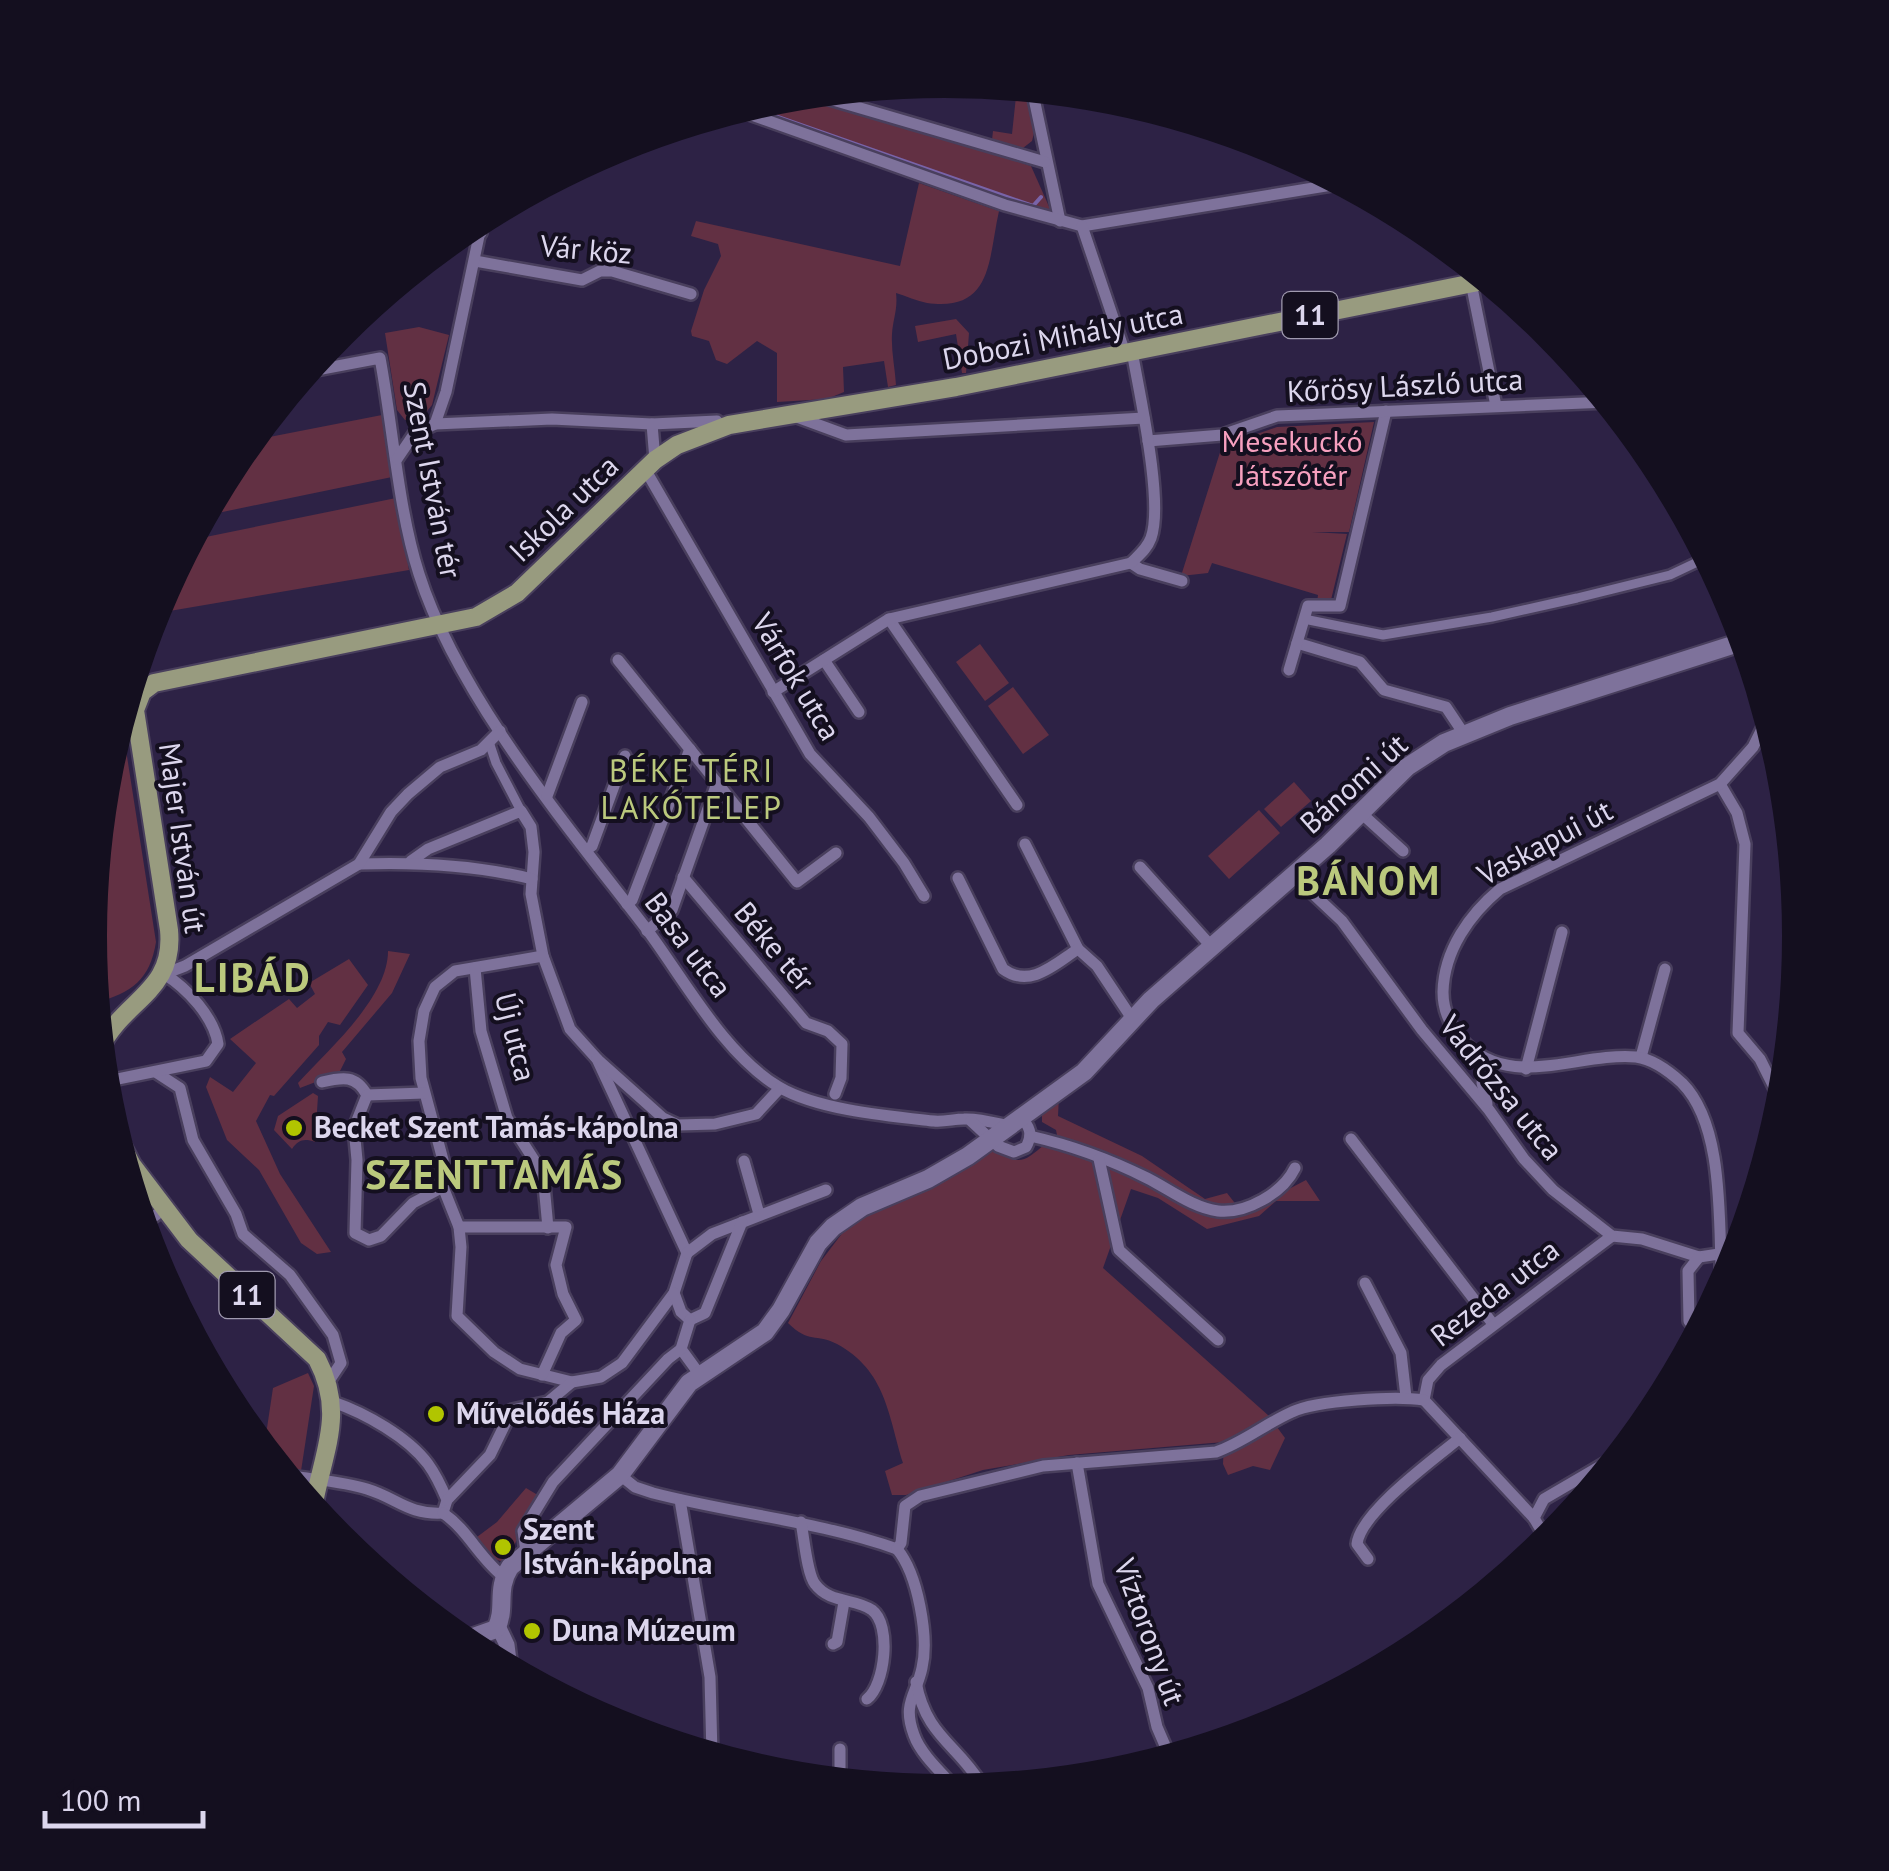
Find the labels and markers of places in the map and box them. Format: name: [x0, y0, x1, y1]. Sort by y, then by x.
place label: Becket Szent Tamás-kápolna: [314, 1107, 679, 1146]
marker: Becket Szent Tamás-kápolna: [283, 1117, 305, 1139]
place label: Művelődés Háza: [456, 1393, 665, 1432]
marker: Művelődés Háza: [425, 1403, 447, 1425]
place label: Szent István-kápolna: [523, 1509, 712, 1582]
marker: Szent István-kápolna: [492, 1536, 514, 1558]
place label: Duna Múzeum: [552, 1610, 736, 1649]
marker: Duna Múzeum: [521, 1620, 543, 1642]

